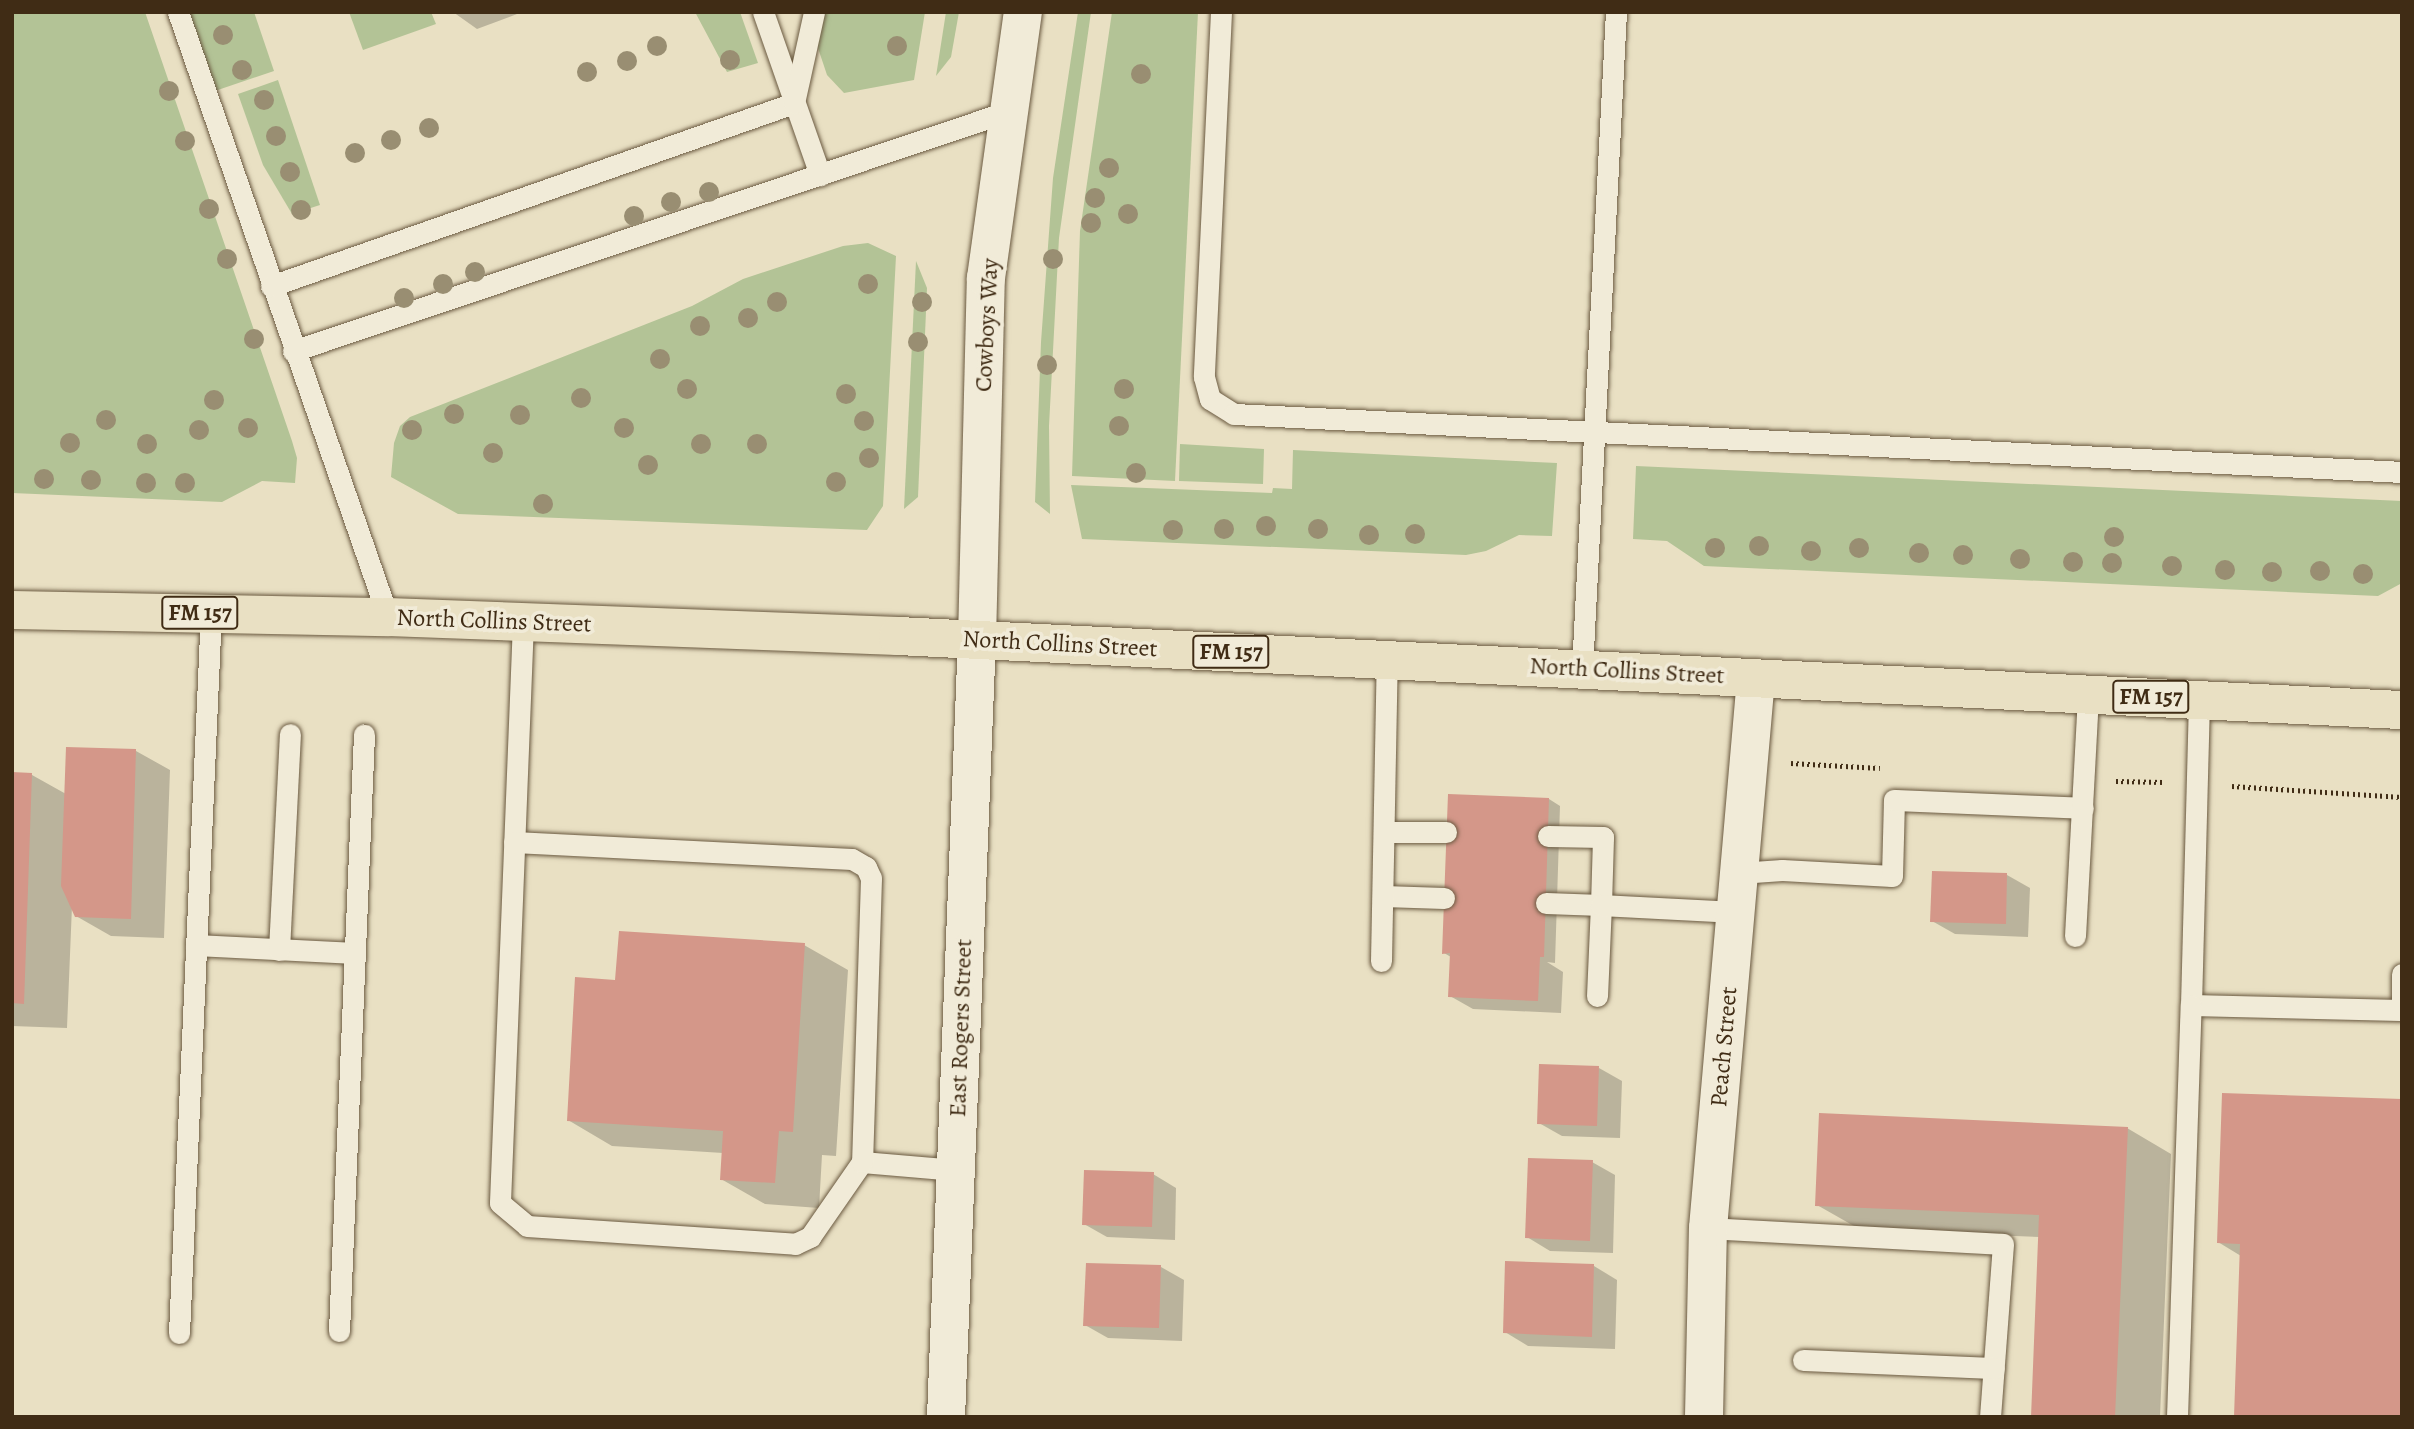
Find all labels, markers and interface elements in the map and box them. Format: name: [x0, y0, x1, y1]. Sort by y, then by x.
street label: Cowboys Way: [969, 257, 1005, 393]
road number: FM 157: [160, 594, 240, 632]
street label: North Collins Street: [396, 603, 592, 639]
street label: North Collins Street: [962, 625, 1158, 663]
road number: FM 157: [1191, 632, 1271, 672]
street label: North Collins Street: [1529, 652, 1725, 690]
road number: FM 157: [2111, 678, 2191, 716]
street label: East Rogers Street: [943, 938, 979, 1118]
street label: Peach Street: [1704, 986, 1744, 1108]

